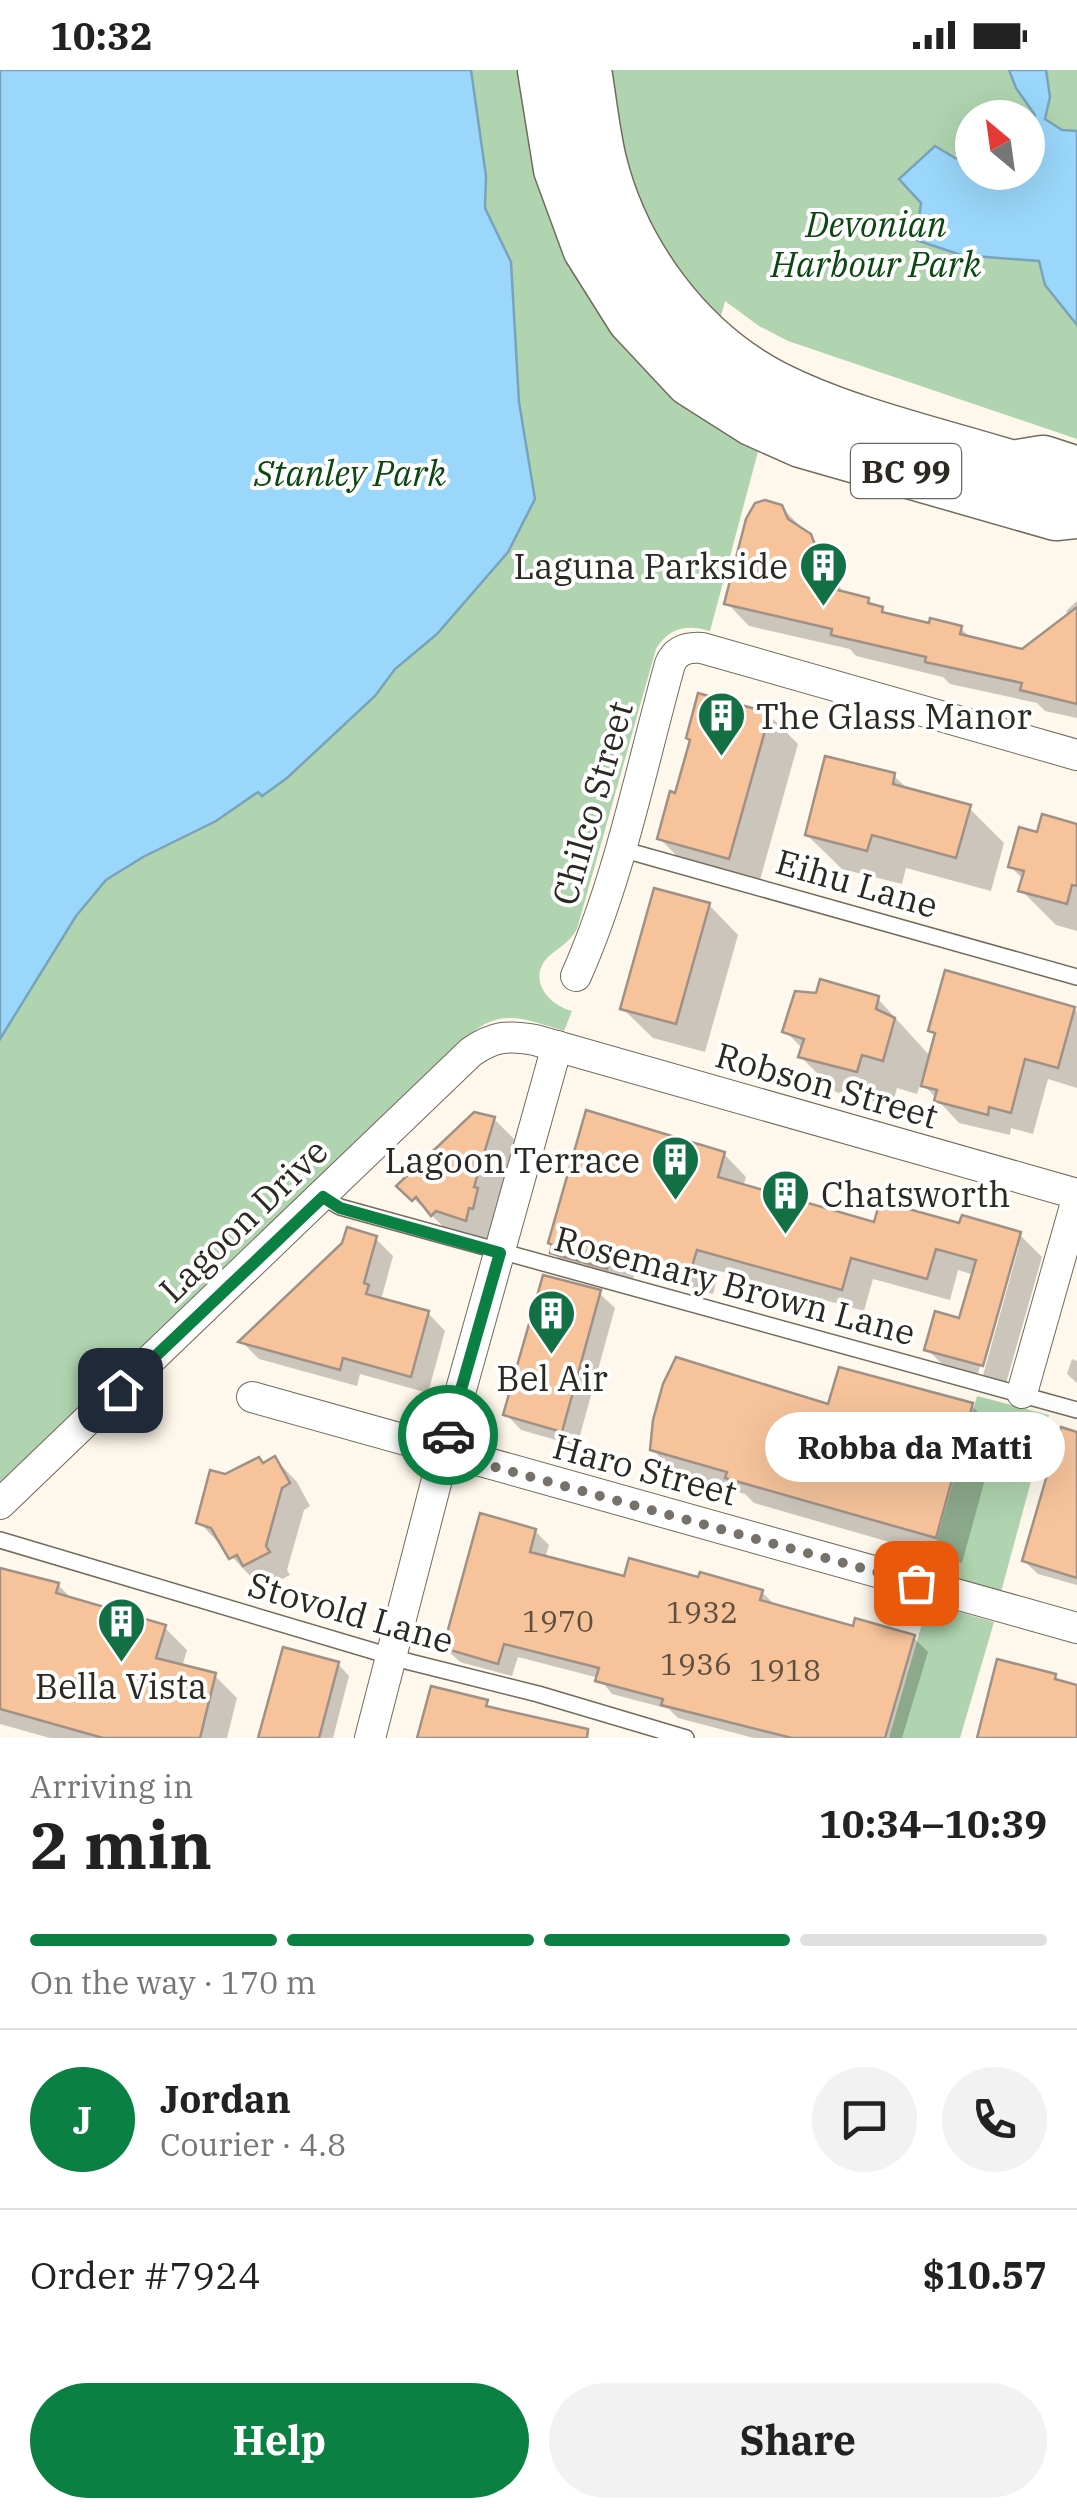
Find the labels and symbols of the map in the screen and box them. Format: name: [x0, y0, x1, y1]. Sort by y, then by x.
north arrow: [955, 100, 1045, 190]
park label: Devonian Harbour Park: [770, 201, 982, 287]
road number: BC 99: [851, 444, 961, 498]
park label: Stanley Park: [253, 450, 446, 496]
building icon: Laguna Parkside: [797, 540, 849, 608]
place label: Laguna Parkside: [513, 543, 788, 589]
building icon: The Glass Manor: [695, 690, 747, 758]
place label: The Glass Manor: [756, 693, 1032, 739]
street label: Chilco Street: [541, 696, 643, 910]
street label: Eihu Lane: [771, 838, 943, 928]
street label: Robson Street: [710, 1031, 944, 1139]
street label: Lagoon Drive: [149, 1128, 337, 1312]
building icon: Lagoon Terrace: [649, 1134, 701, 1202]
place label: Lagoon Terrace: [385, 1137, 640, 1183]
building icon: Chatsworth: [760, 1168, 812, 1236]
place label: Chatsworth: [821, 1171, 1010, 1217]
street label: Rosemary Brown Lane: [550, 1215, 920, 1355]
building icon: Bel Air: [526, 1288, 578, 1356]
pin: [78, 1348, 163, 1433]
place label: Bel Air: [496, 1355, 608, 1401]
courier: [398, 1385, 498, 1485]
callout: Robba da Matti: [766, 1413, 1066, 1483]
street label: Haro Street: [548, 1422, 742, 1516]
pin: [874, 1541, 959, 1626]
street label: Stovold Lane: [243, 1561, 459, 1663]
house number: 1932: [666, 1592, 738, 1631]
building icon: Bella Vista: [95, 1596, 147, 1664]
house number: 1970: [522, 1601, 594, 1640]
house number: 1936: [660, 1644, 732, 1683]
house number: 1918: [749, 1650, 821, 1689]
place label: Bella Vista: [35, 1663, 207, 1709]

